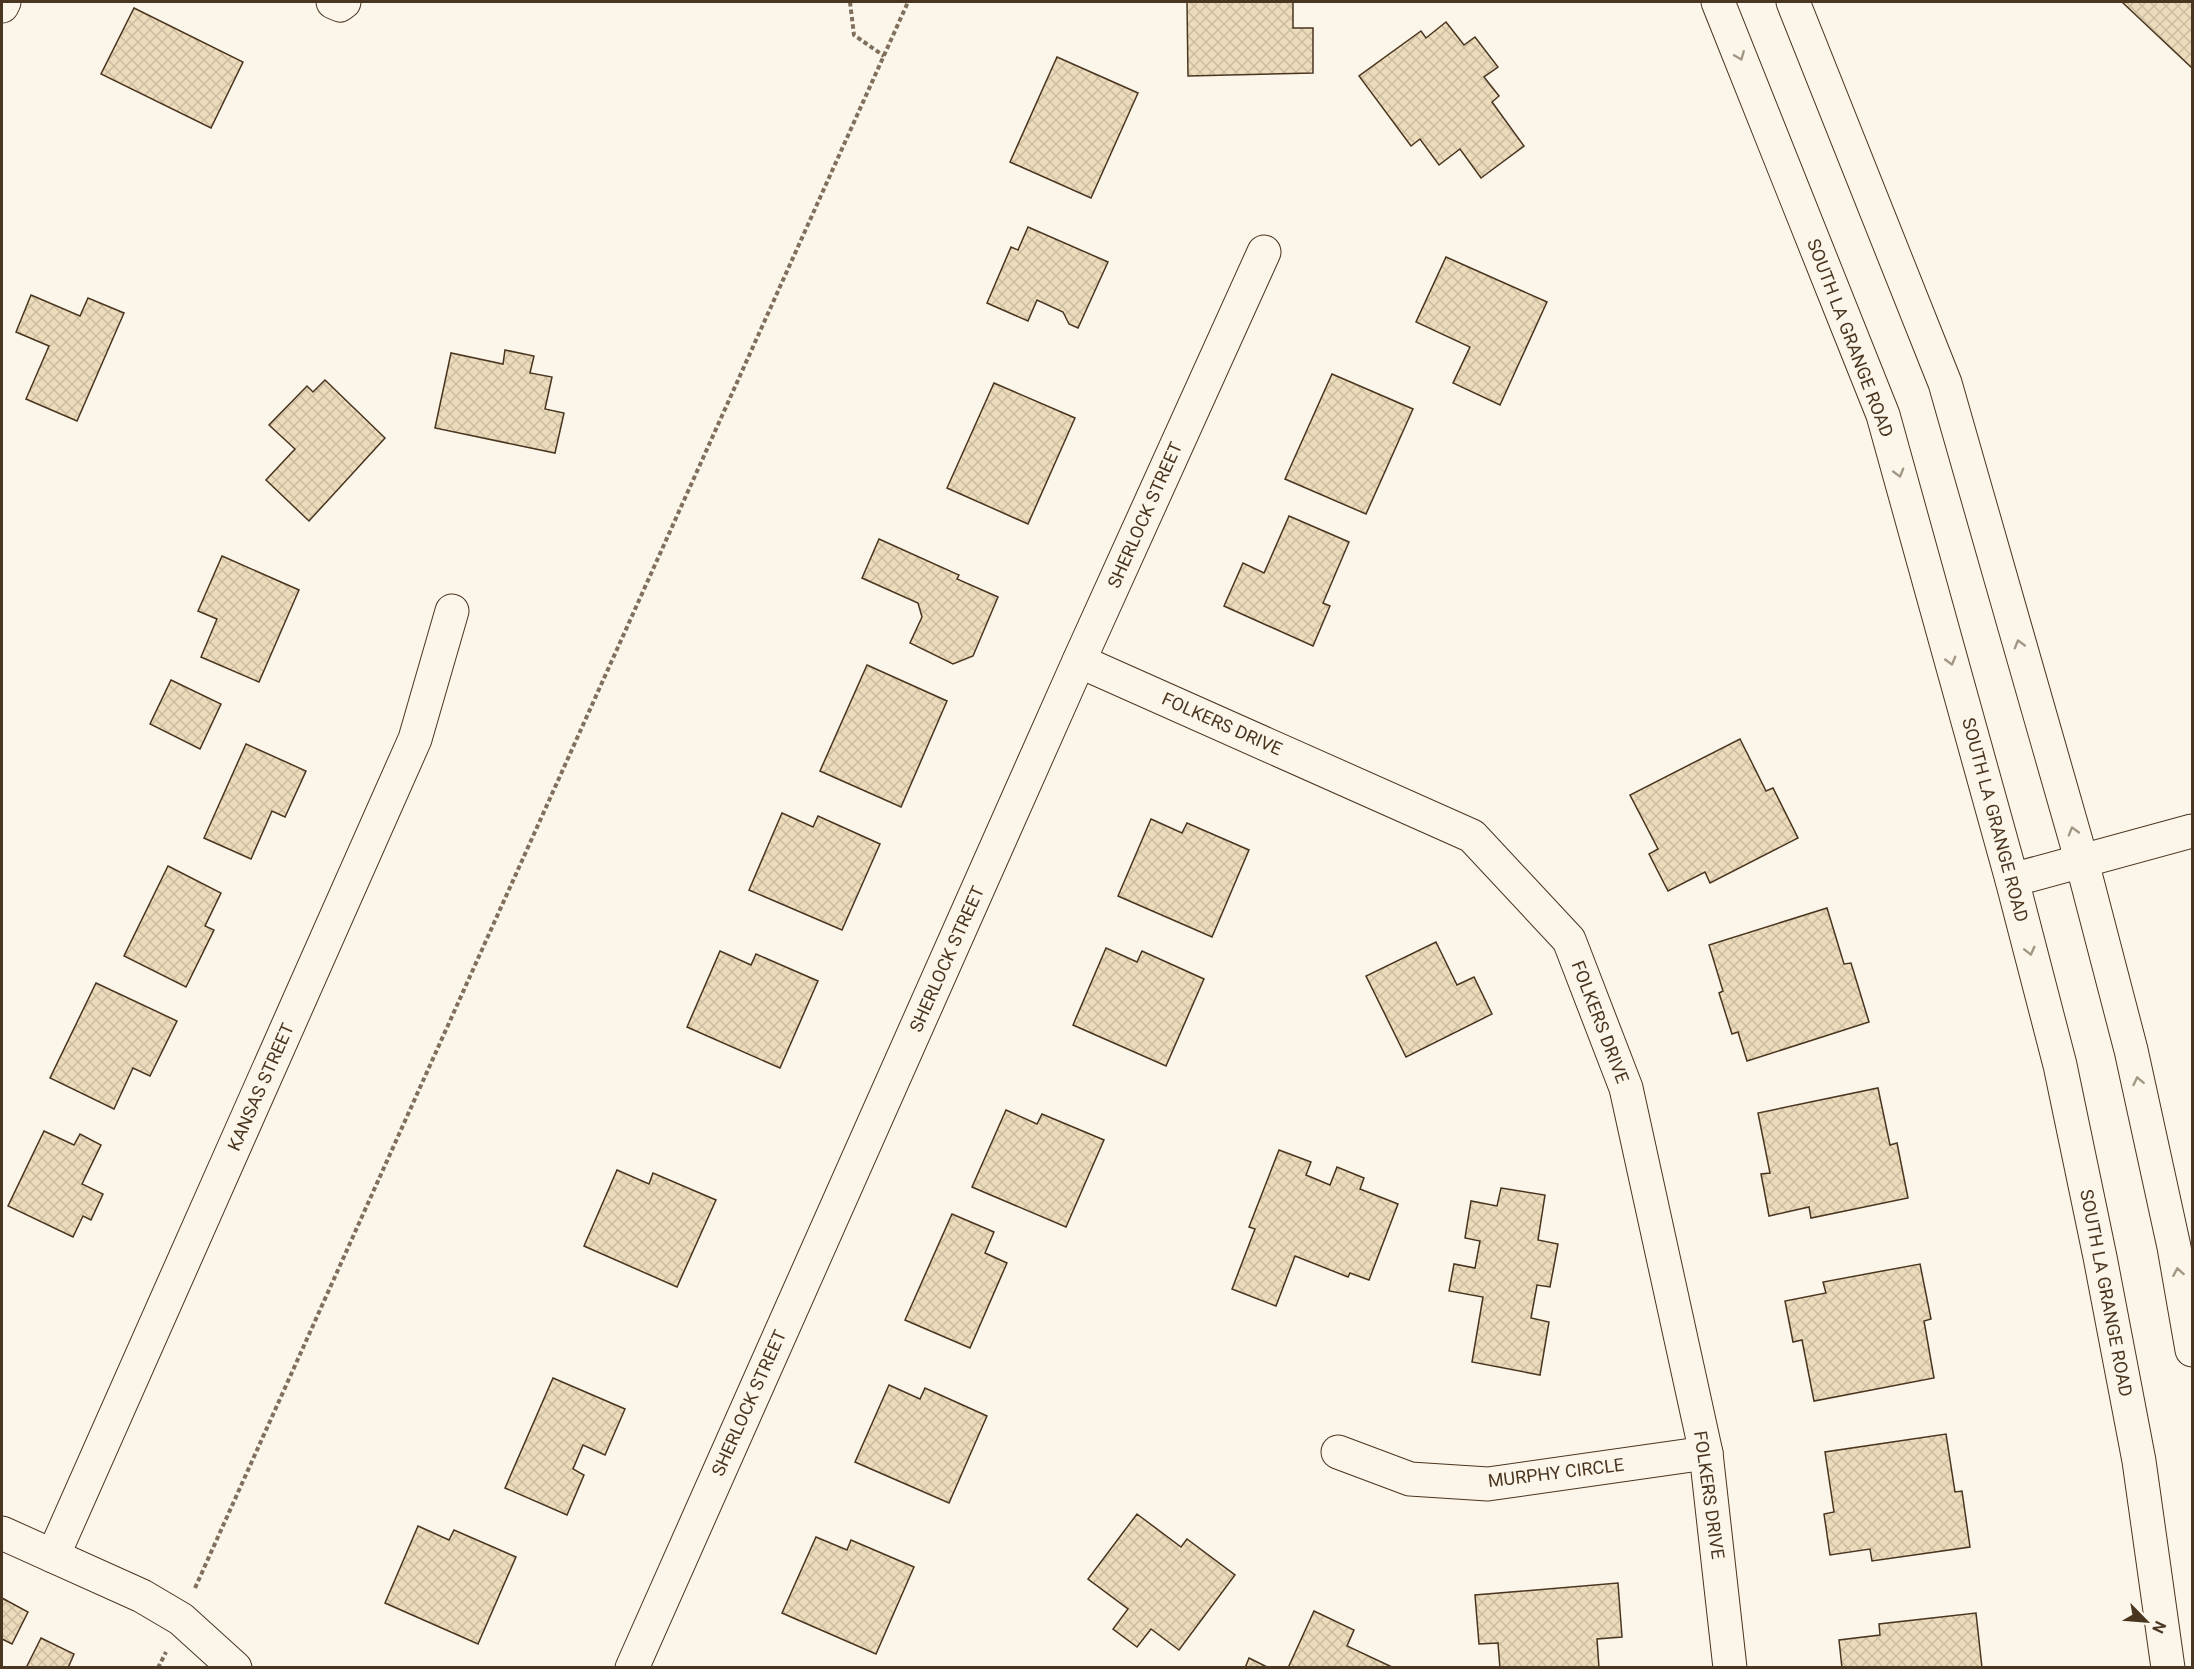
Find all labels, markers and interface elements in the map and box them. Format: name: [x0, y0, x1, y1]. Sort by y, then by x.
one-way arrow: [1733, 50, 1745, 61]
street label: SOUTH LA GRANGE ROAD: [1803, 236, 1898, 440]
street label: SHERLOCK STREET: [1103, 438, 1186, 591]
one-way arrow: [1892, 467, 1904, 478]
one-way arrow: [2014, 639, 2026, 650]
one-way arrow: [1944, 655, 1956, 666]
street label: FOLKERS DRIVE: [1159, 688, 1286, 759]
street label: SOUTH LA GRANGE ROAD: [1958, 715, 2033, 924]
one-way arrow: [2068, 827, 2080, 837]
street label: SHERLOCK STREET: [905, 882, 988, 1035]
one-way arrow: [2023, 945, 2035, 955]
street label: FOLKERS DRIVE: [1567, 958, 1633, 1086]
street label: KANSAS STREET: [223, 1020, 298, 1154]
one-way arrow: [2132, 1076, 2145, 1086]
street label: SOUTH LA GRANGE ROAD: [2076, 1188, 2137, 1398]
one-way arrow: [2172, 1267, 2185, 1277]
street label: SHERLOCK STREET: [707, 1326, 790, 1479]
street label: FOLKERS DRIVE: [1690, 1429, 1729, 1560]
street label: MURPHY CIRCLE: [1487, 1454, 1625, 1491]
north arrow: [2116, 1591, 2176, 1651]
text: N: [2148, 1618, 2170, 1636]

